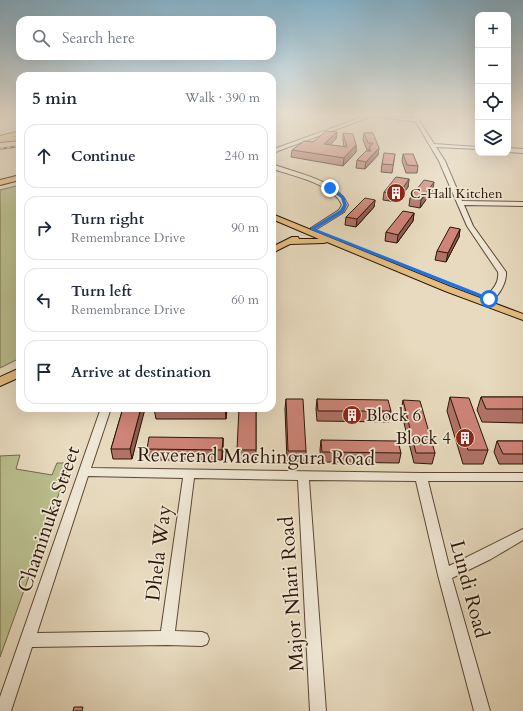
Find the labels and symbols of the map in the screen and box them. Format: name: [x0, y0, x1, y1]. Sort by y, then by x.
route end: [321, 179, 339, 197]
building icon: C-Hall Kitchen: [385, 182, 407, 204]
place label: C-Hall Kitchen: [410, 184, 503, 203]
route start: [480, 290, 498, 308]
building icon: Block 6: [341, 404, 363, 426]
place label: Block 6: [366, 404, 421, 427]
place label: Block 4: [396, 427, 451, 450]
building icon: Block 4: [454, 427, 476, 449]
street label: Reverend Machingura Road: [137, 441, 376, 472]
street label: Chaminuka Street: [11, 442, 86, 596]
street label: Dhela Way: [139, 503, 178, 603]
street label: Major Nhari Road: [273, 515, 310, 672]
street label: Lundi Road: [444, 537, 496, 641]

